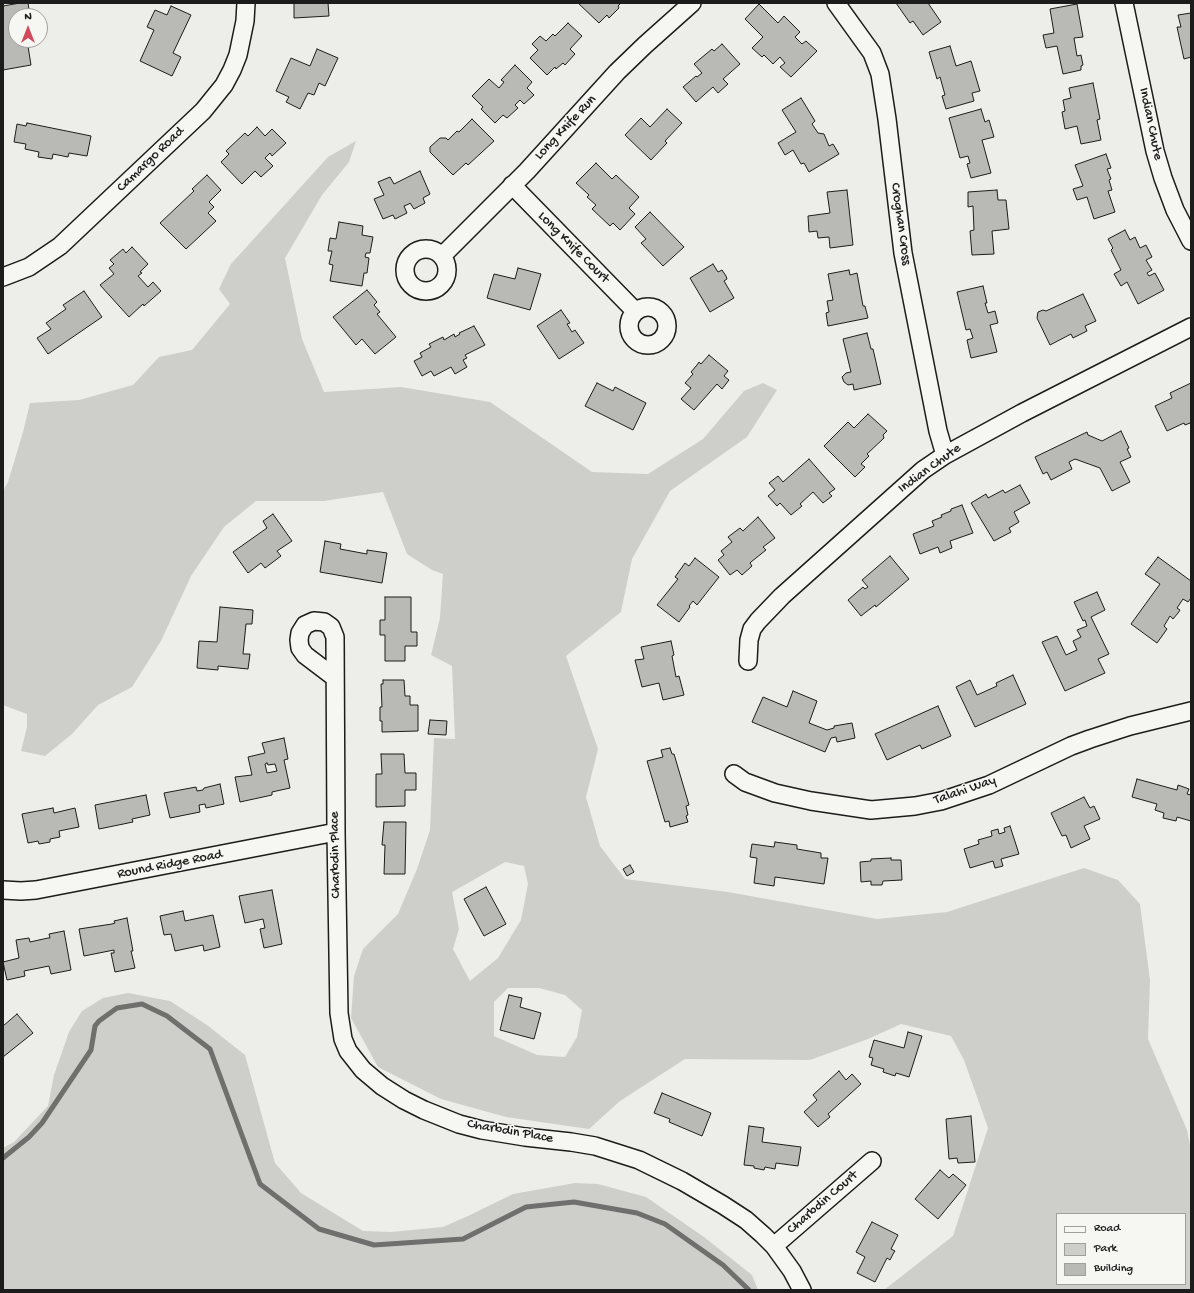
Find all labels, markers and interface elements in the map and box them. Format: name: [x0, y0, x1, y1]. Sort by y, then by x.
north arrow: [8, 8, 48, 48]
text: N: [24, 11, 32, 23]
street label: Indian Chute: [1134, 86, 1166, 162]
street label: Long Knife Run: [532, 92, 600, 164]
street label: Camargo Road: [114, 124, 188, 196]
street label: Croghan Cross: [886, 182, 914, 266]
street label: Long Knife Court: [534, 209, 612, 287]
street label: Indian Chute: [895, 441, 965, 497]
street label: Talahi Way: [932, 773, 998, 809]
street label: Charbdin Place: [327, 811, 345, 899]
street label: Round Ridge Road: [116, 847, 224, 883]
street label: Charbdin Place: [466, 1116, 554, 1148]
street label: Charbdin Court: [784, 1168, 862, 1238]
legend: [1056, 1213, 1186, 1285]
text: Road: [1094, 1222, 1120, 1236]
text: Park: [1094, 1242, 1117, 1256]
text: Building: [1094, 1262, 1133, 1276]

